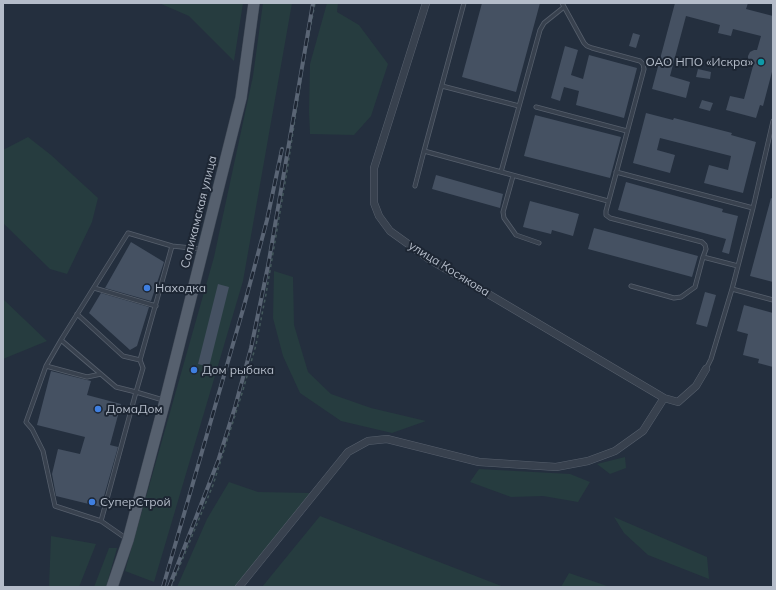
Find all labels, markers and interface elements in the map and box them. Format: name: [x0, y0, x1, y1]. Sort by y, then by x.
place label: ОАО НПО «Искра»: [645, 55, 753, 69]
marker: ОАО НПО «Искра»: [756, 57, 766, 67]
street label: Соликамская улица: [178, 154, 220, 270]
street label: улица Косякова: [406, 238, 492, 300]
place label: Находка: [155, 281, 206, 295]
marker: Находка: [142, 283, 152, 293]
place label: Дом рыбака: [202, 363, 274, 377]
marker: Дом рыбака: [189, 365, 199, 375]
place label: ДомаДом: [106, 402, 163, 416]
marker: ДомаДом: [93, 404, 103, 414]
place label: СуперСтрой: [100, 495, 171, 509]
marker: СуперСтрой: [87, 497, 97, 507]

